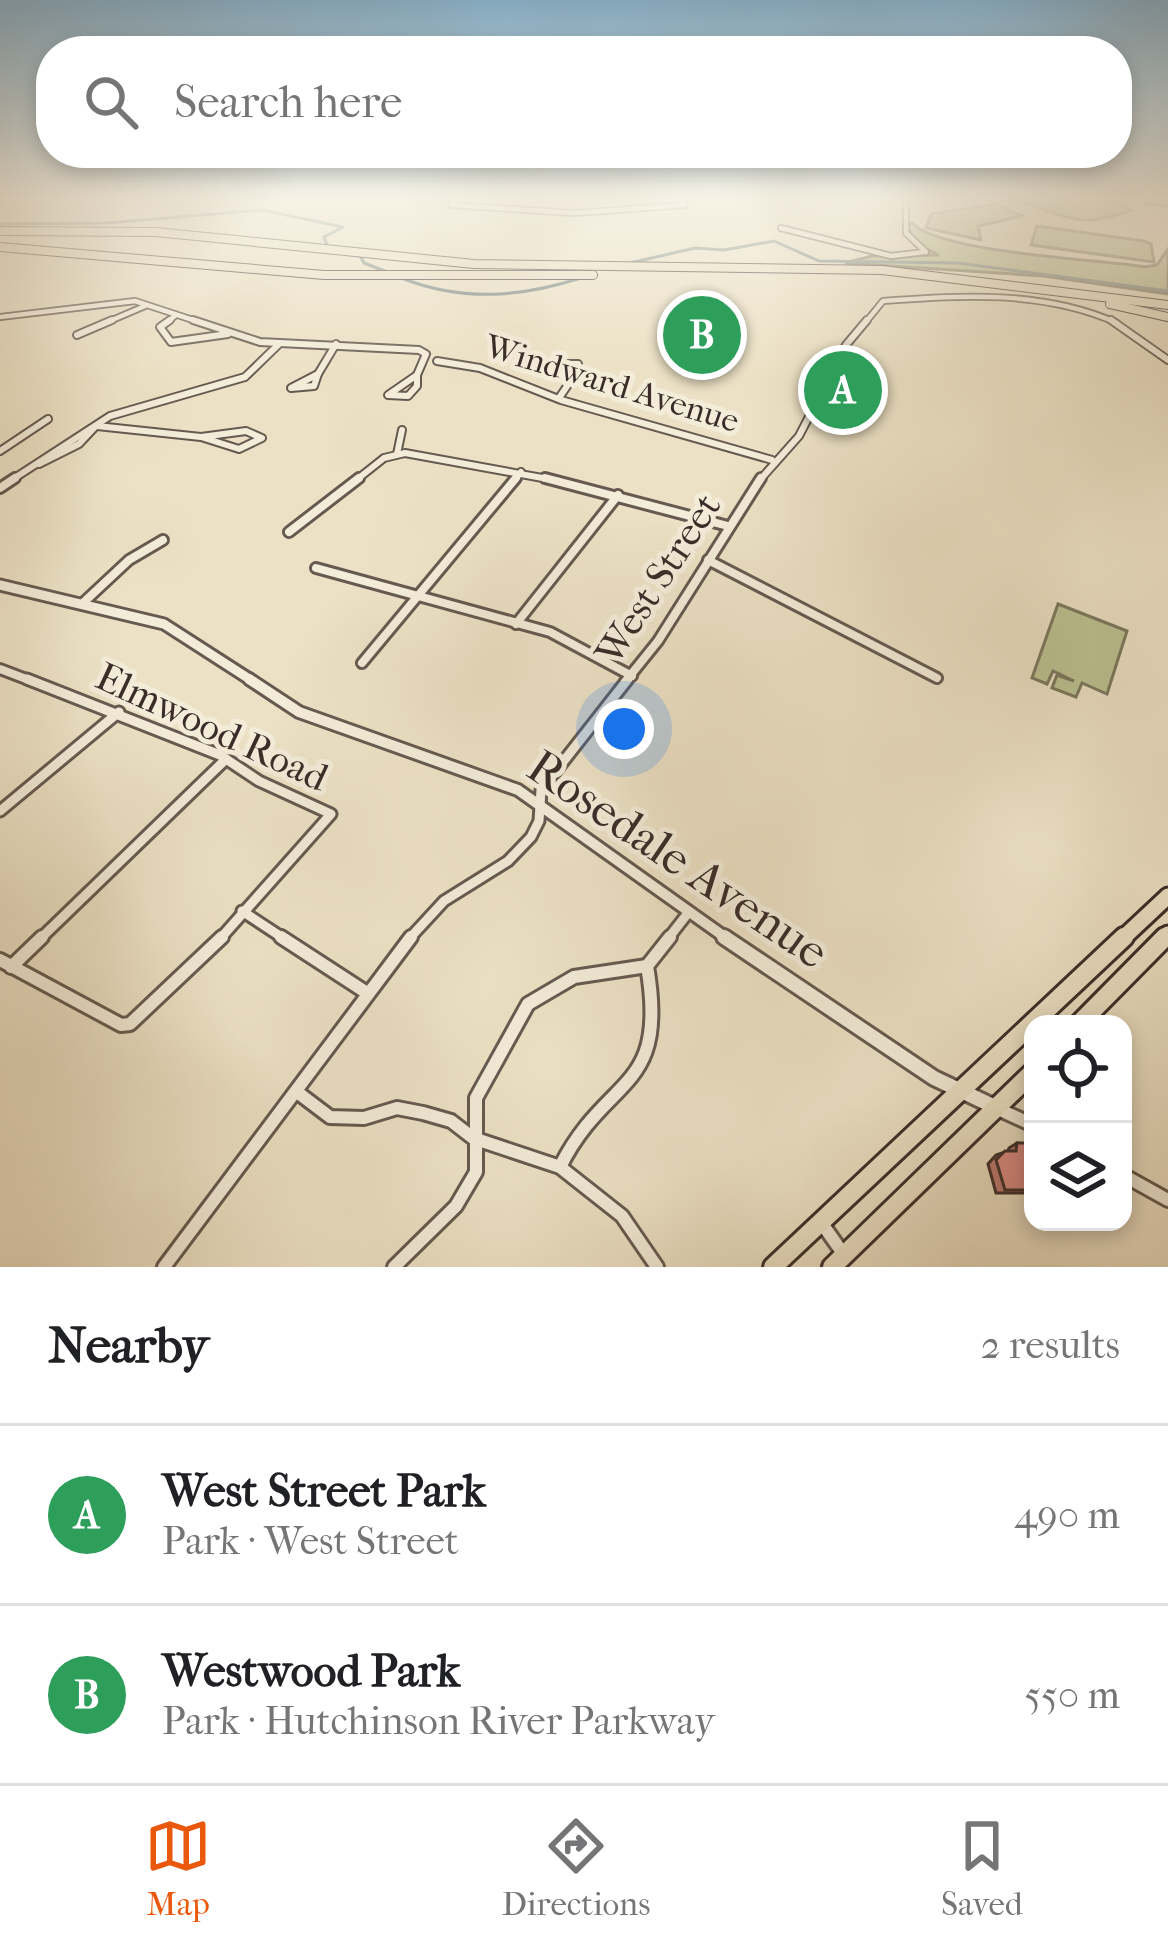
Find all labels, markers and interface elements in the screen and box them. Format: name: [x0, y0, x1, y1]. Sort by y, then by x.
search box: [36, 36, 1132, 168]
icon: search: [78, 69, 144, 135]
text: Search here: [174, 76, 402, 129]
pin: B: [663, 290, 741, 380]
street label: Windward Avenue: [479, 327, 744, 441]
pin: A: [804, 345, 882, 435]
street label: West Street: [585, 485, 730, 674]
street label: Elmwood Road: [89, 653, 336, 801]
your location: [594, 699, 654, 759]
street label: Rosedale Avenue: [517, 738, 839, 980]
map controls: [1024, 1015, 1132, 1231]
button: locate: [1024, 1015, 1132, 1123]
button: layers: [1024, 1123, 1132, 1231]
text: Nearby: [48, 1315, 209, 1375]
text: 2 results: [981, 1322, 1120, 1368]
text: West Street Park: [162, 1465, 486, 1518]
text: A: [74, 1492, 100, 1538]
text: 490 m: [1014, 1492, 1120, 1538]
text: Park · West Street: [162, 1518, 459, 1564]
text: Westwood Park: [162, 1645, 460, 1698]
text: B: [74, 1672, 100, 1718]
text: 550 m: [1024, 1672, 1120, 1718]
text: Park · Hutchinson River Parkway: [162, 1698, 715, 1744]
tab: Map: [145, 1813, 211, 1924]
tab: Directions: [502, 1813, 650, 1924]
tab: Saved: [941, 1813, 1023, 1924]

